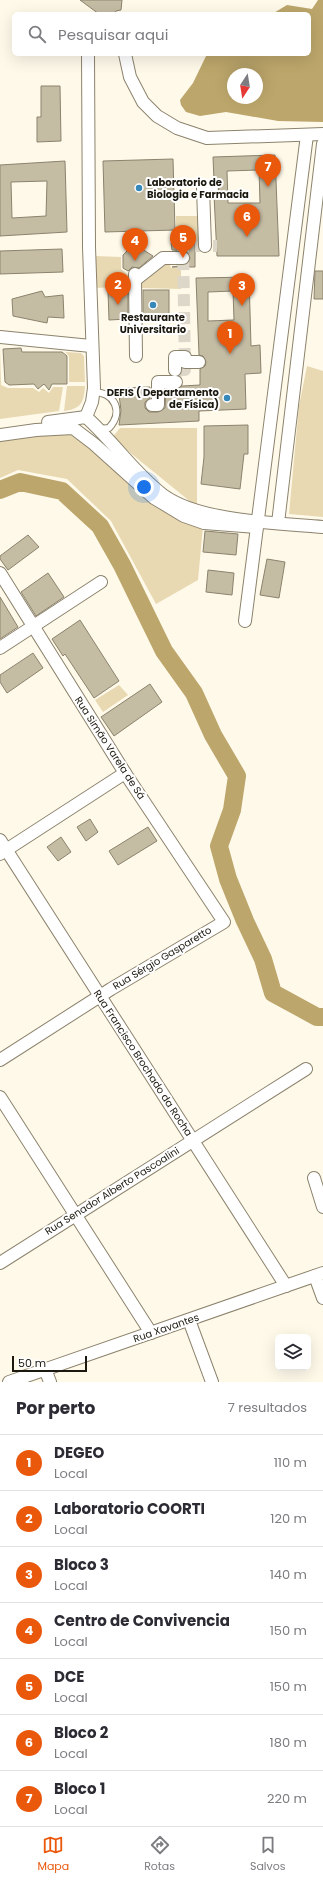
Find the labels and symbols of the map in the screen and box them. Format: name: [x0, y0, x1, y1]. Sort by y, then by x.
north arrow: [227, 68, 263, 104]
pin: 7: [255, 154, 281, 187]
place label: Laboratorio de Biologia e Farmacia: [147, 175, 249, 202]
marker: Laboratorio de Biologia e Farmacia: [134, 183, 144, 193]
pin: 6: [234, 204, 260, 237]
pin: 5: [170, 225, 196, 258]
pin: 4: [122, 228, 148, 261]
pin: 2: [105, 272, 131, 305]
pin: 3: [229, 273, 255, 306]
marker: Restaurante Universitario: [148, 300, 158, 310]
place label: Restaurante Universitario: [120, 310, 187, 337]
pin: 1: [217, 321, 243, 354]
place label: DEFIS ( Departamento de Física): [107, 385, 220, 412]
marker: DEFIS ( Departamento de Física): [222, 393, 232, 403]
your location: [134, 477, 154, 497]
street label: Rua Simão Varela de Sá: [71, 694, 149, 802]
street label: Rua Sérgio Gasparetto: [110, 922, 214, 994]
street label: Rua Francisco Brochado da Rocha: [90, 987, 196, 1139]
street label: Rua Senador Alberto Pascoalini: [42, 1143, 182, 1239]
street label: Rua Xavantes: [131, 1310, 201, 1346]
scale bar: [12, 1354, 87, 1373]

